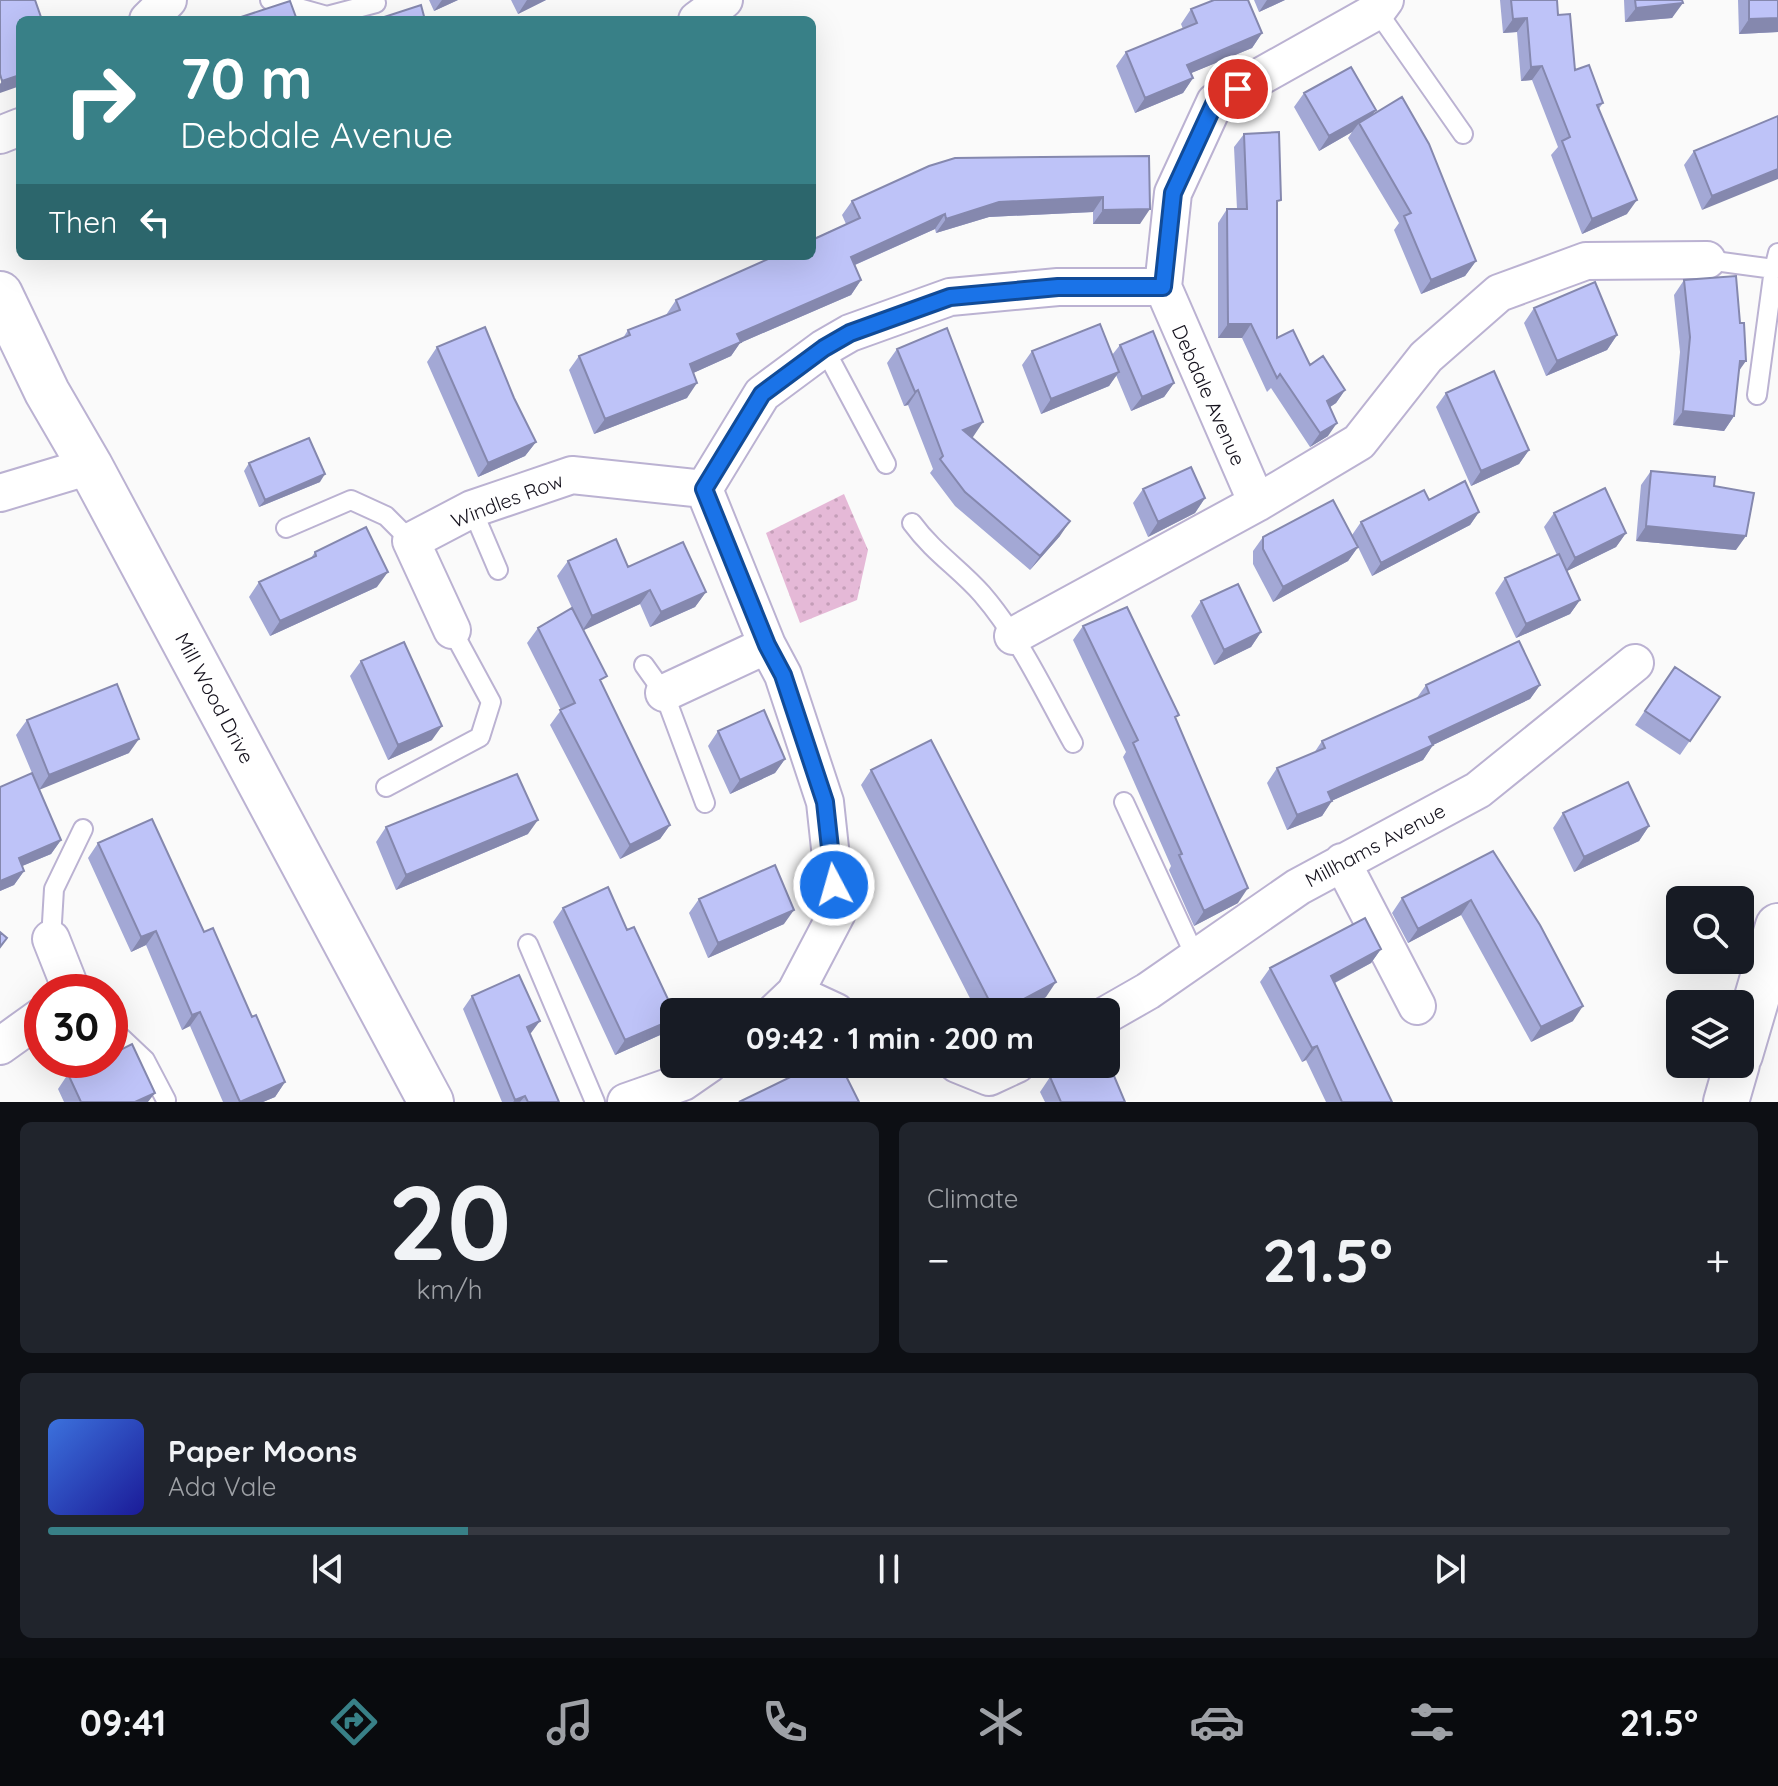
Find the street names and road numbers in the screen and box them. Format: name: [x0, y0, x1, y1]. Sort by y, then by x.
street label: Debdale Avenue: [1167, 321, 1251, 469]
street label: Windles Row: [447, 467, 567, 533]
street label: Mill Wood Drive: [170, 628, 260, 768]
street label: Millhams Avenue: [1301, 798, 1449, 892]

